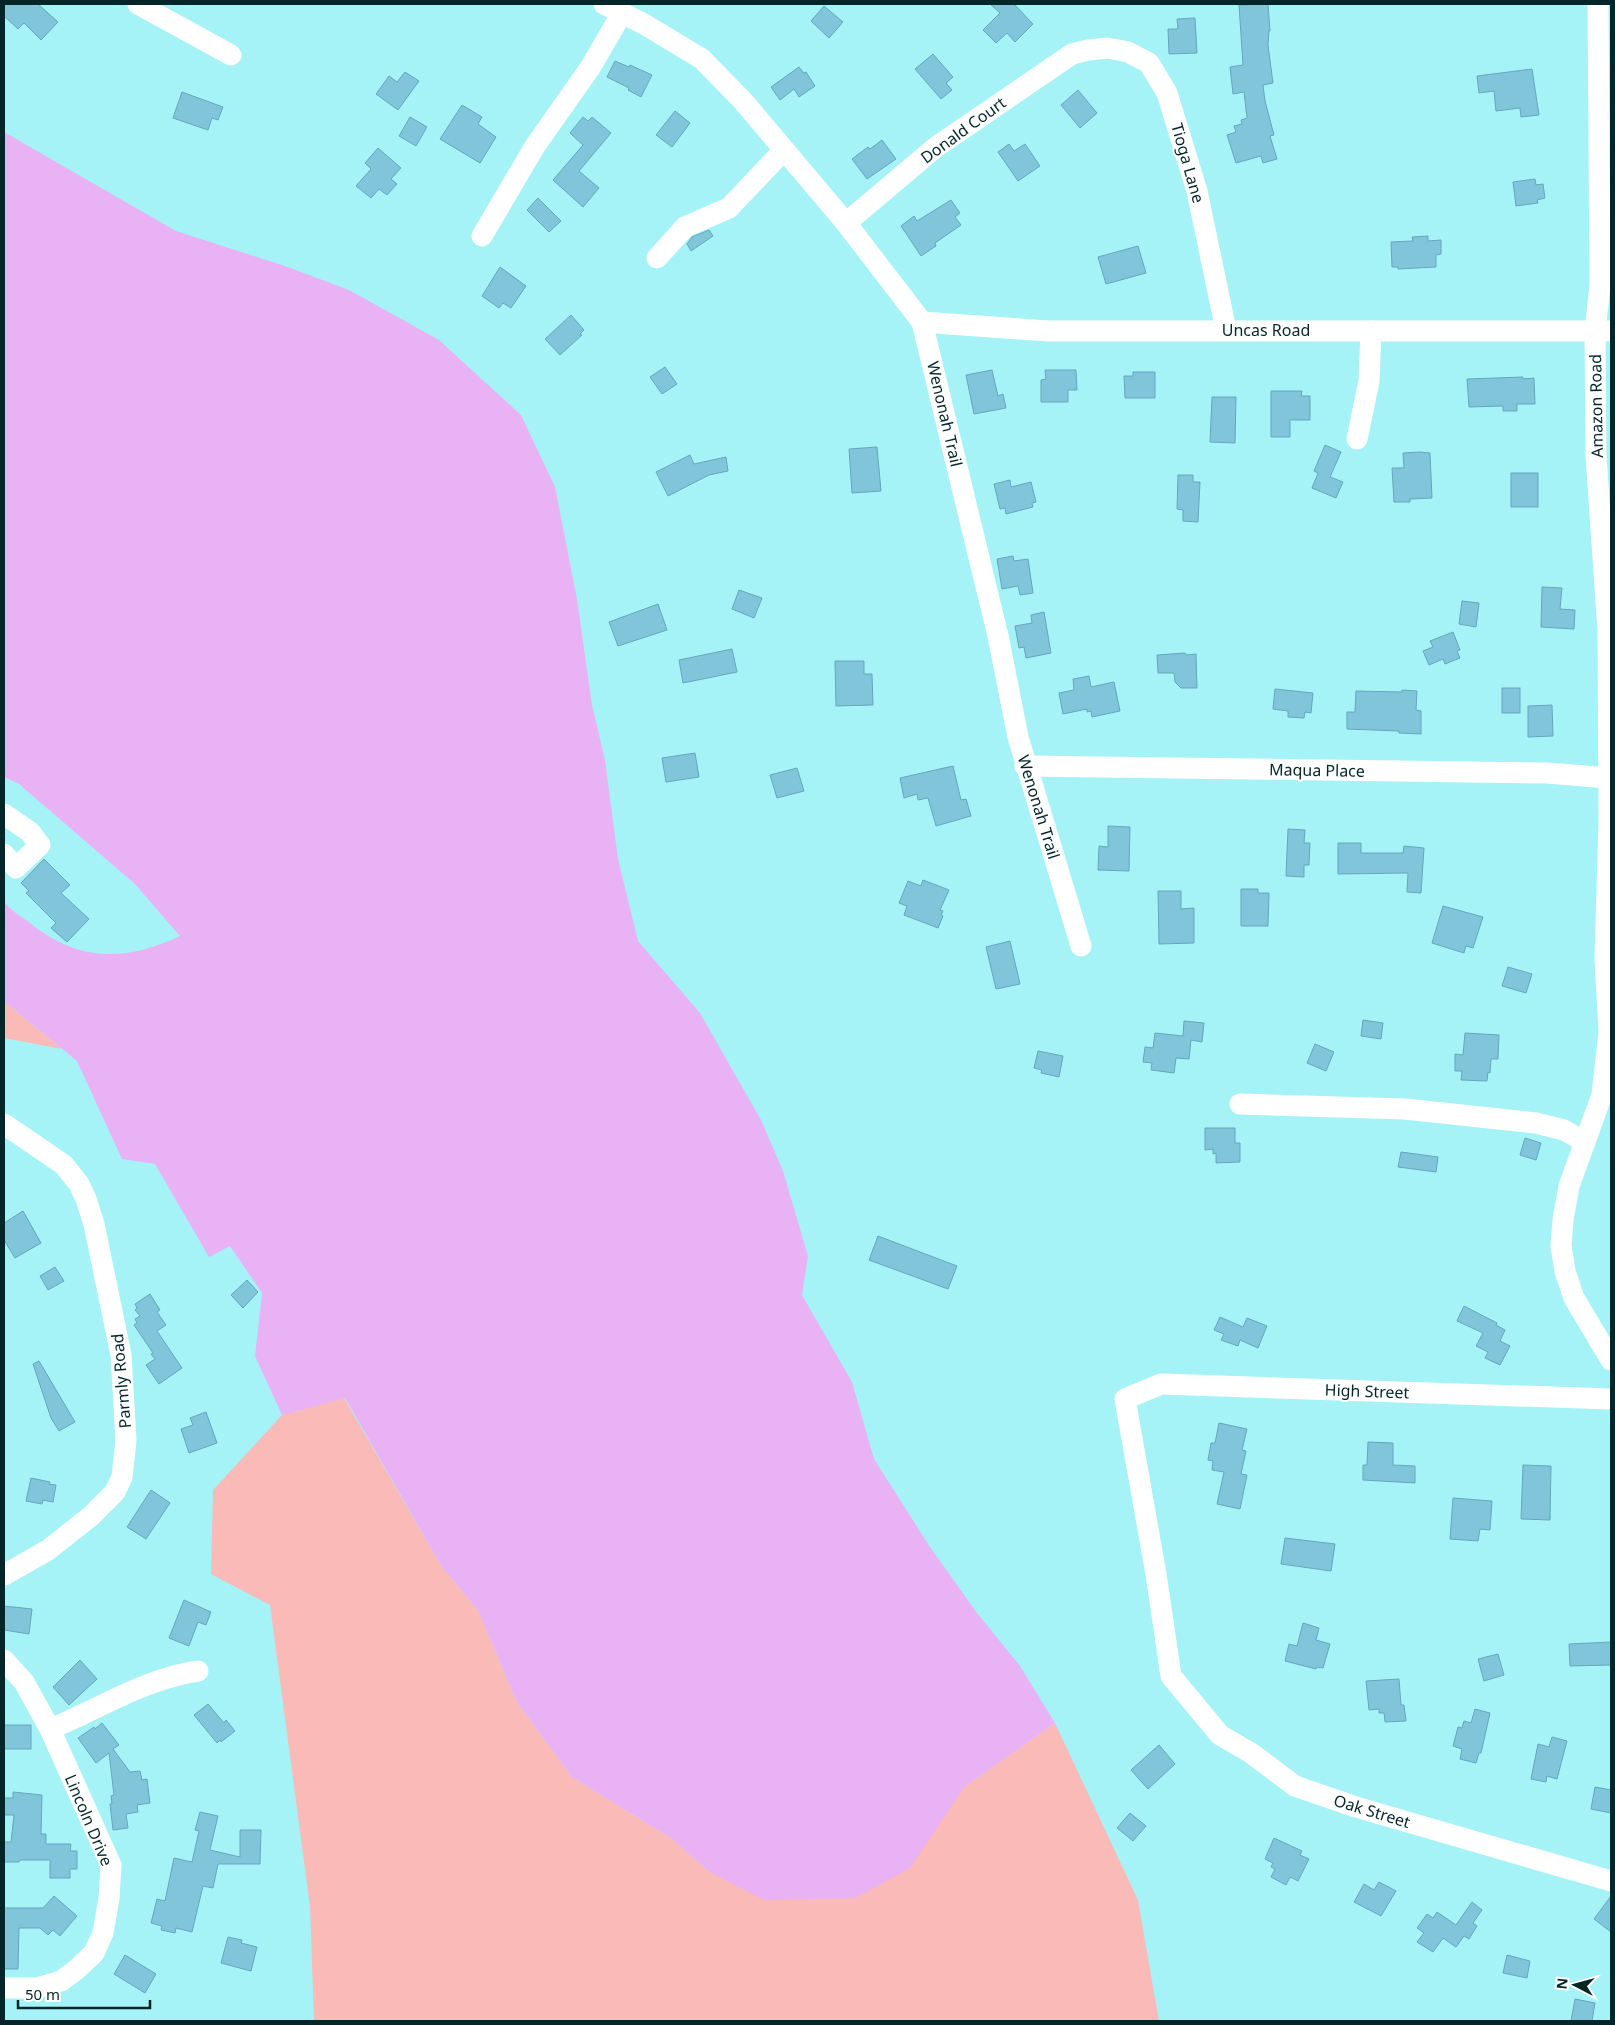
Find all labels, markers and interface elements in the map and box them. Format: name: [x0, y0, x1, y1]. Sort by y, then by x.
street label: Donald Court: [916, 91, 1010, 168]
street label: Tioga Lane: [1166, 121, 1210, 205]
street label: Uncas Road: [1222, 319, 1310, 341]
street label: Amazon Road: [1584, 354, 1608, 458]
street label: Wenonah Trail: [922, 359, 968, 469]
street label: Wenonah Trail: [1013, 752, 1065, 862]
street label: Maqua Place: [1269, 758, 1365, 782]
street label: Parmly Road: [106, 1333, 136, 1429]
street label: High Street: [1324, 1379, 1410, 1403]
street label: Lincoln Drive: [60, 1771, 118, 1869]
street label: Oak Street: [1331, 1789, 1413, 1833]
north arrow: [1550, 1960, 1600, 2010]
text: N: [1552, 1977, 1572, 1990]
scale bar: [18, 1978, 150, 2010]
text: 50 m: [25, 1984, 60, 2004]

